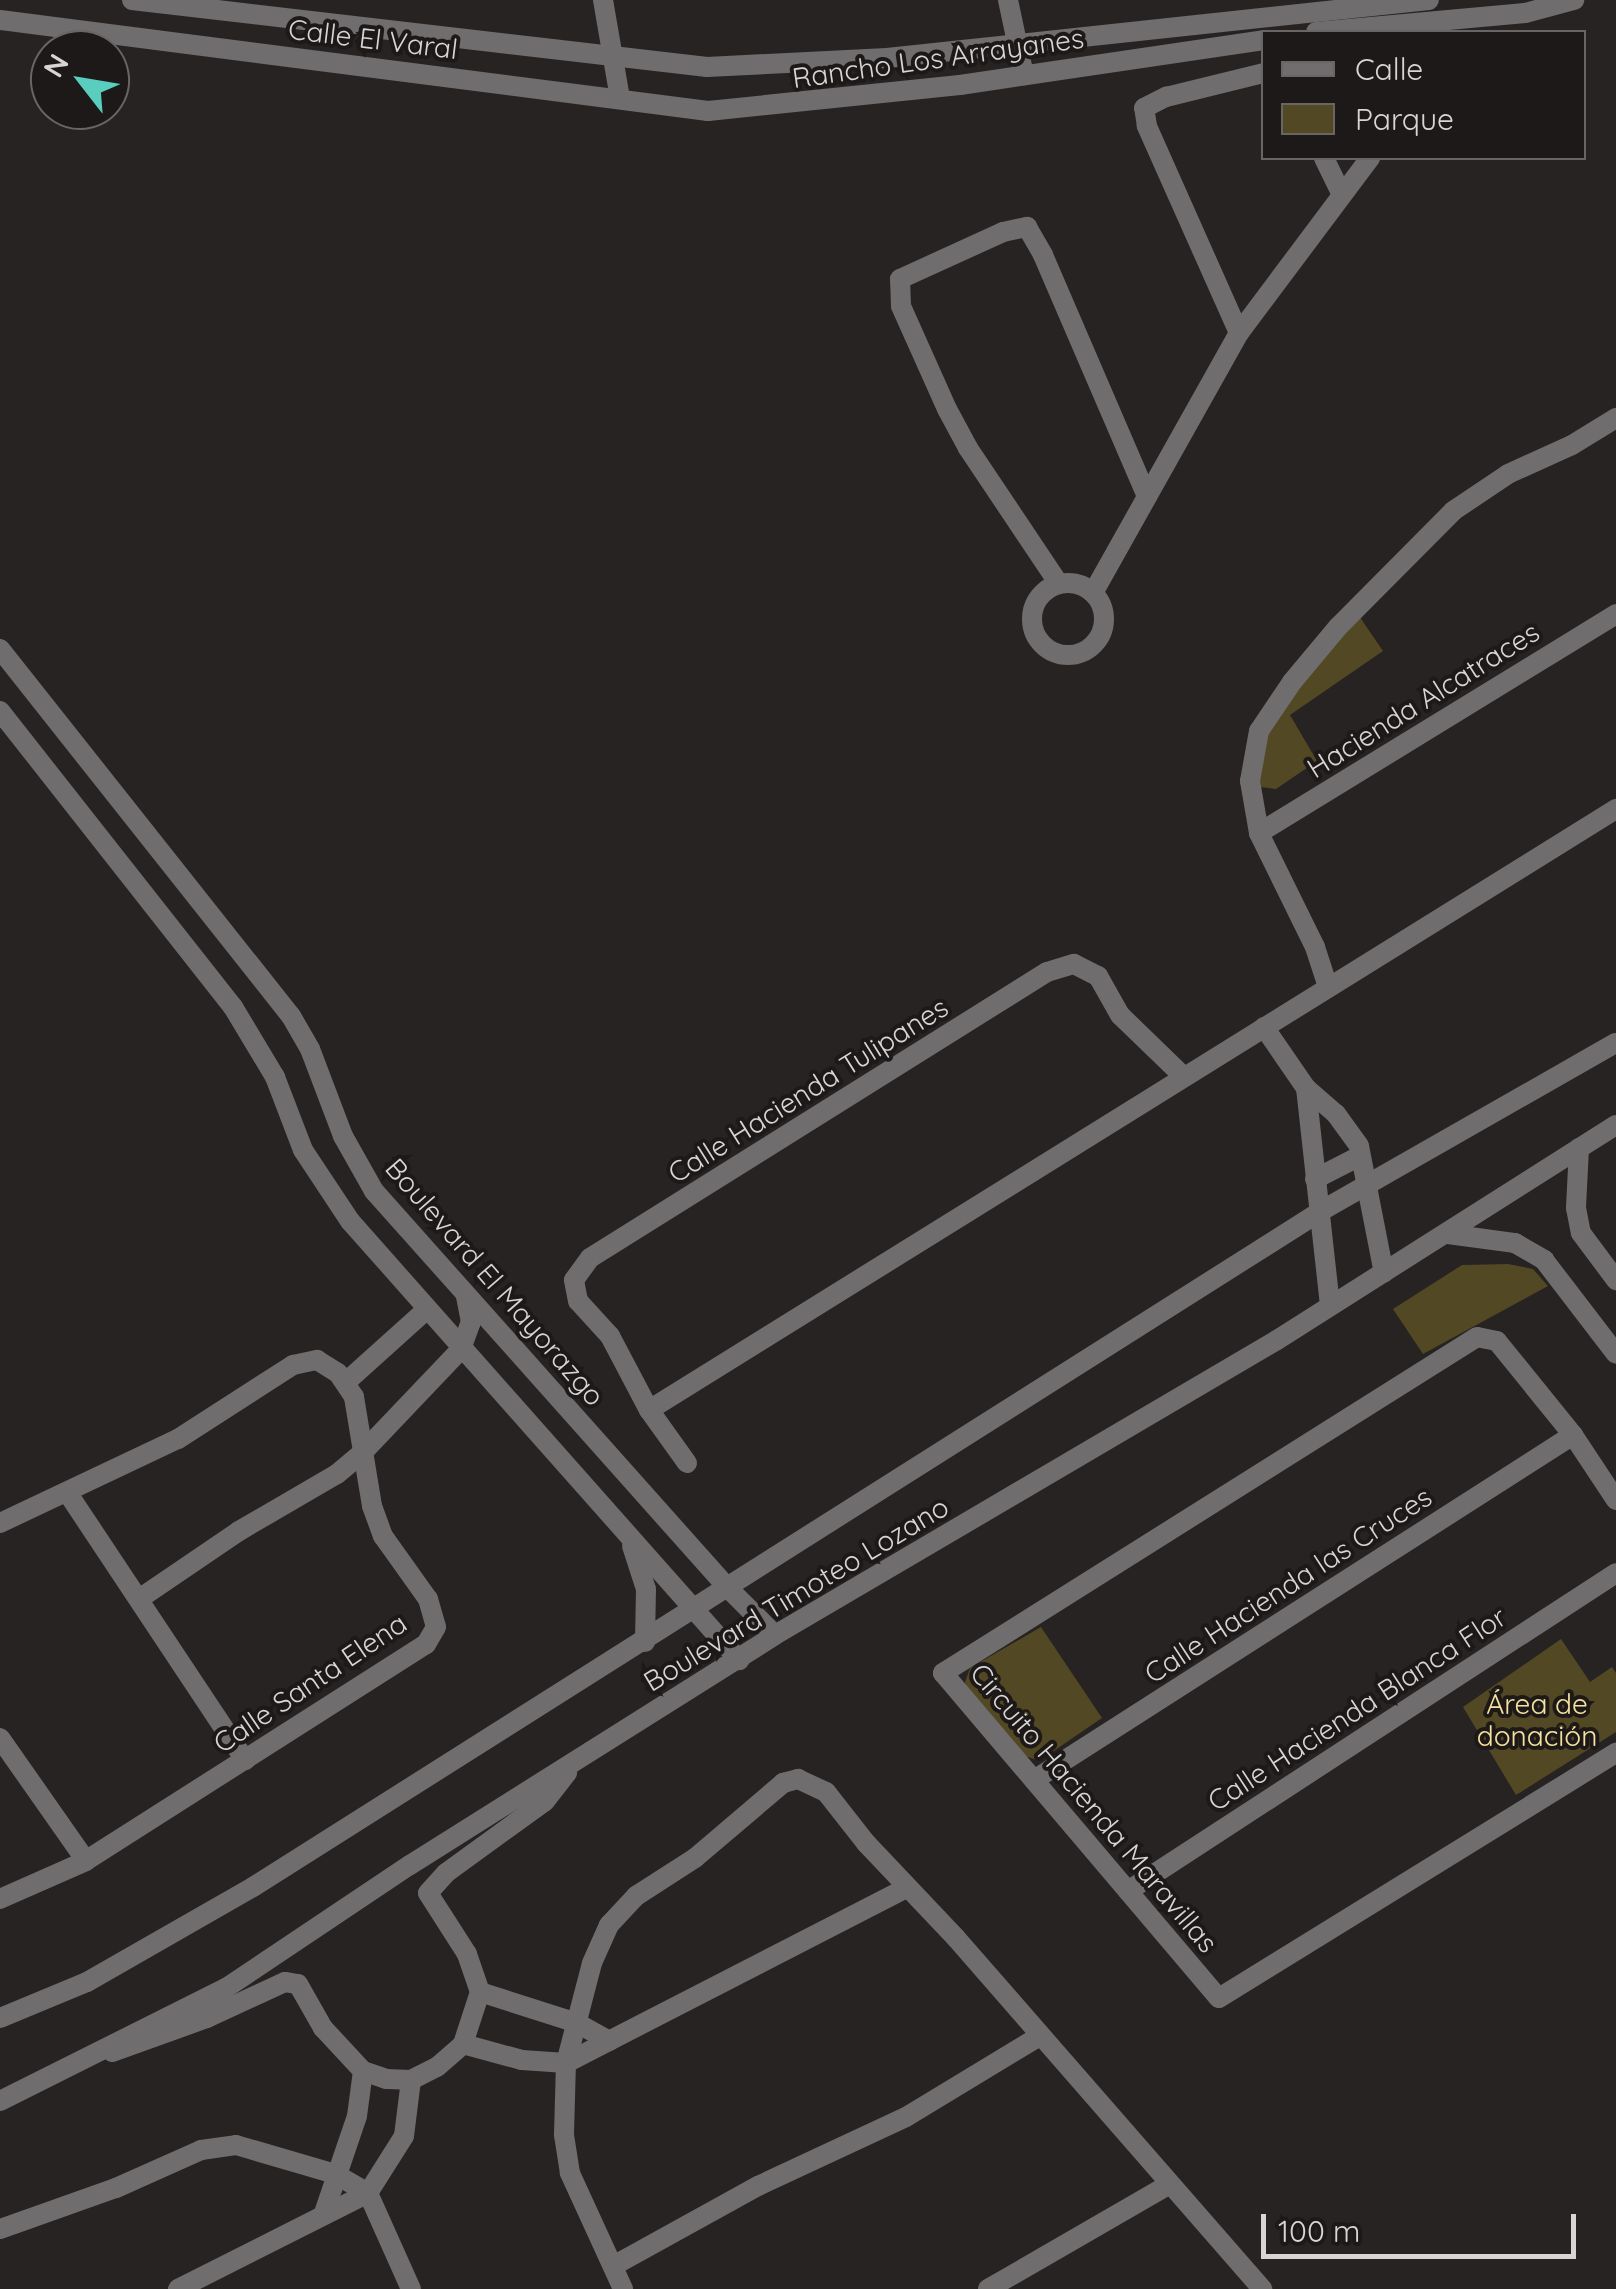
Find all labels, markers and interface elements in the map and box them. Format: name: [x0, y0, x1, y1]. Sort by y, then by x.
street label: Calle El Varal: [286, 12, 460, 66]
street label: Rancho Los Arrayanes: [790, 21, 1086, 95]
north arrow: [30, 30, 130, 130]
legend: [1261, 30, 1586, 160]
text: N: [35, 47, 76, 83]
text: Calle: [1355, 50, 1423, 88]
text: Parque: [1355, 100, 1454, 138]
street label: Hacienda Alcatraces: [1301, 615, 1545, 785]
street label: Calle Hacienda Tulipanes: [662, 990, 954, 1190]
street label: Boulevard El Mayorazgo: [378, 1151, 612, 1413]
street label: Calle Hacienda las Cruces: [1138, 1480, 1438, 1690]
street label: Boulevard Timoteo Lozano: [638, 1490, 954, 1698]
street label: Calle Hacienda Blanca Flor: [1201, 1600, 1513, 1818]
street label: Calle Santa Elena: [207, 1606, 413, 1760]
street label: Circuito Hacienda Maravillas: [963, 1657, 1225, 1959]
park label: Área de donación: [1477, 1687, 1597, 1753]
scale bar: [1266, 2194, 1581, 2256]
text: 100 m: [1278, 2212, 1360, 2250]

